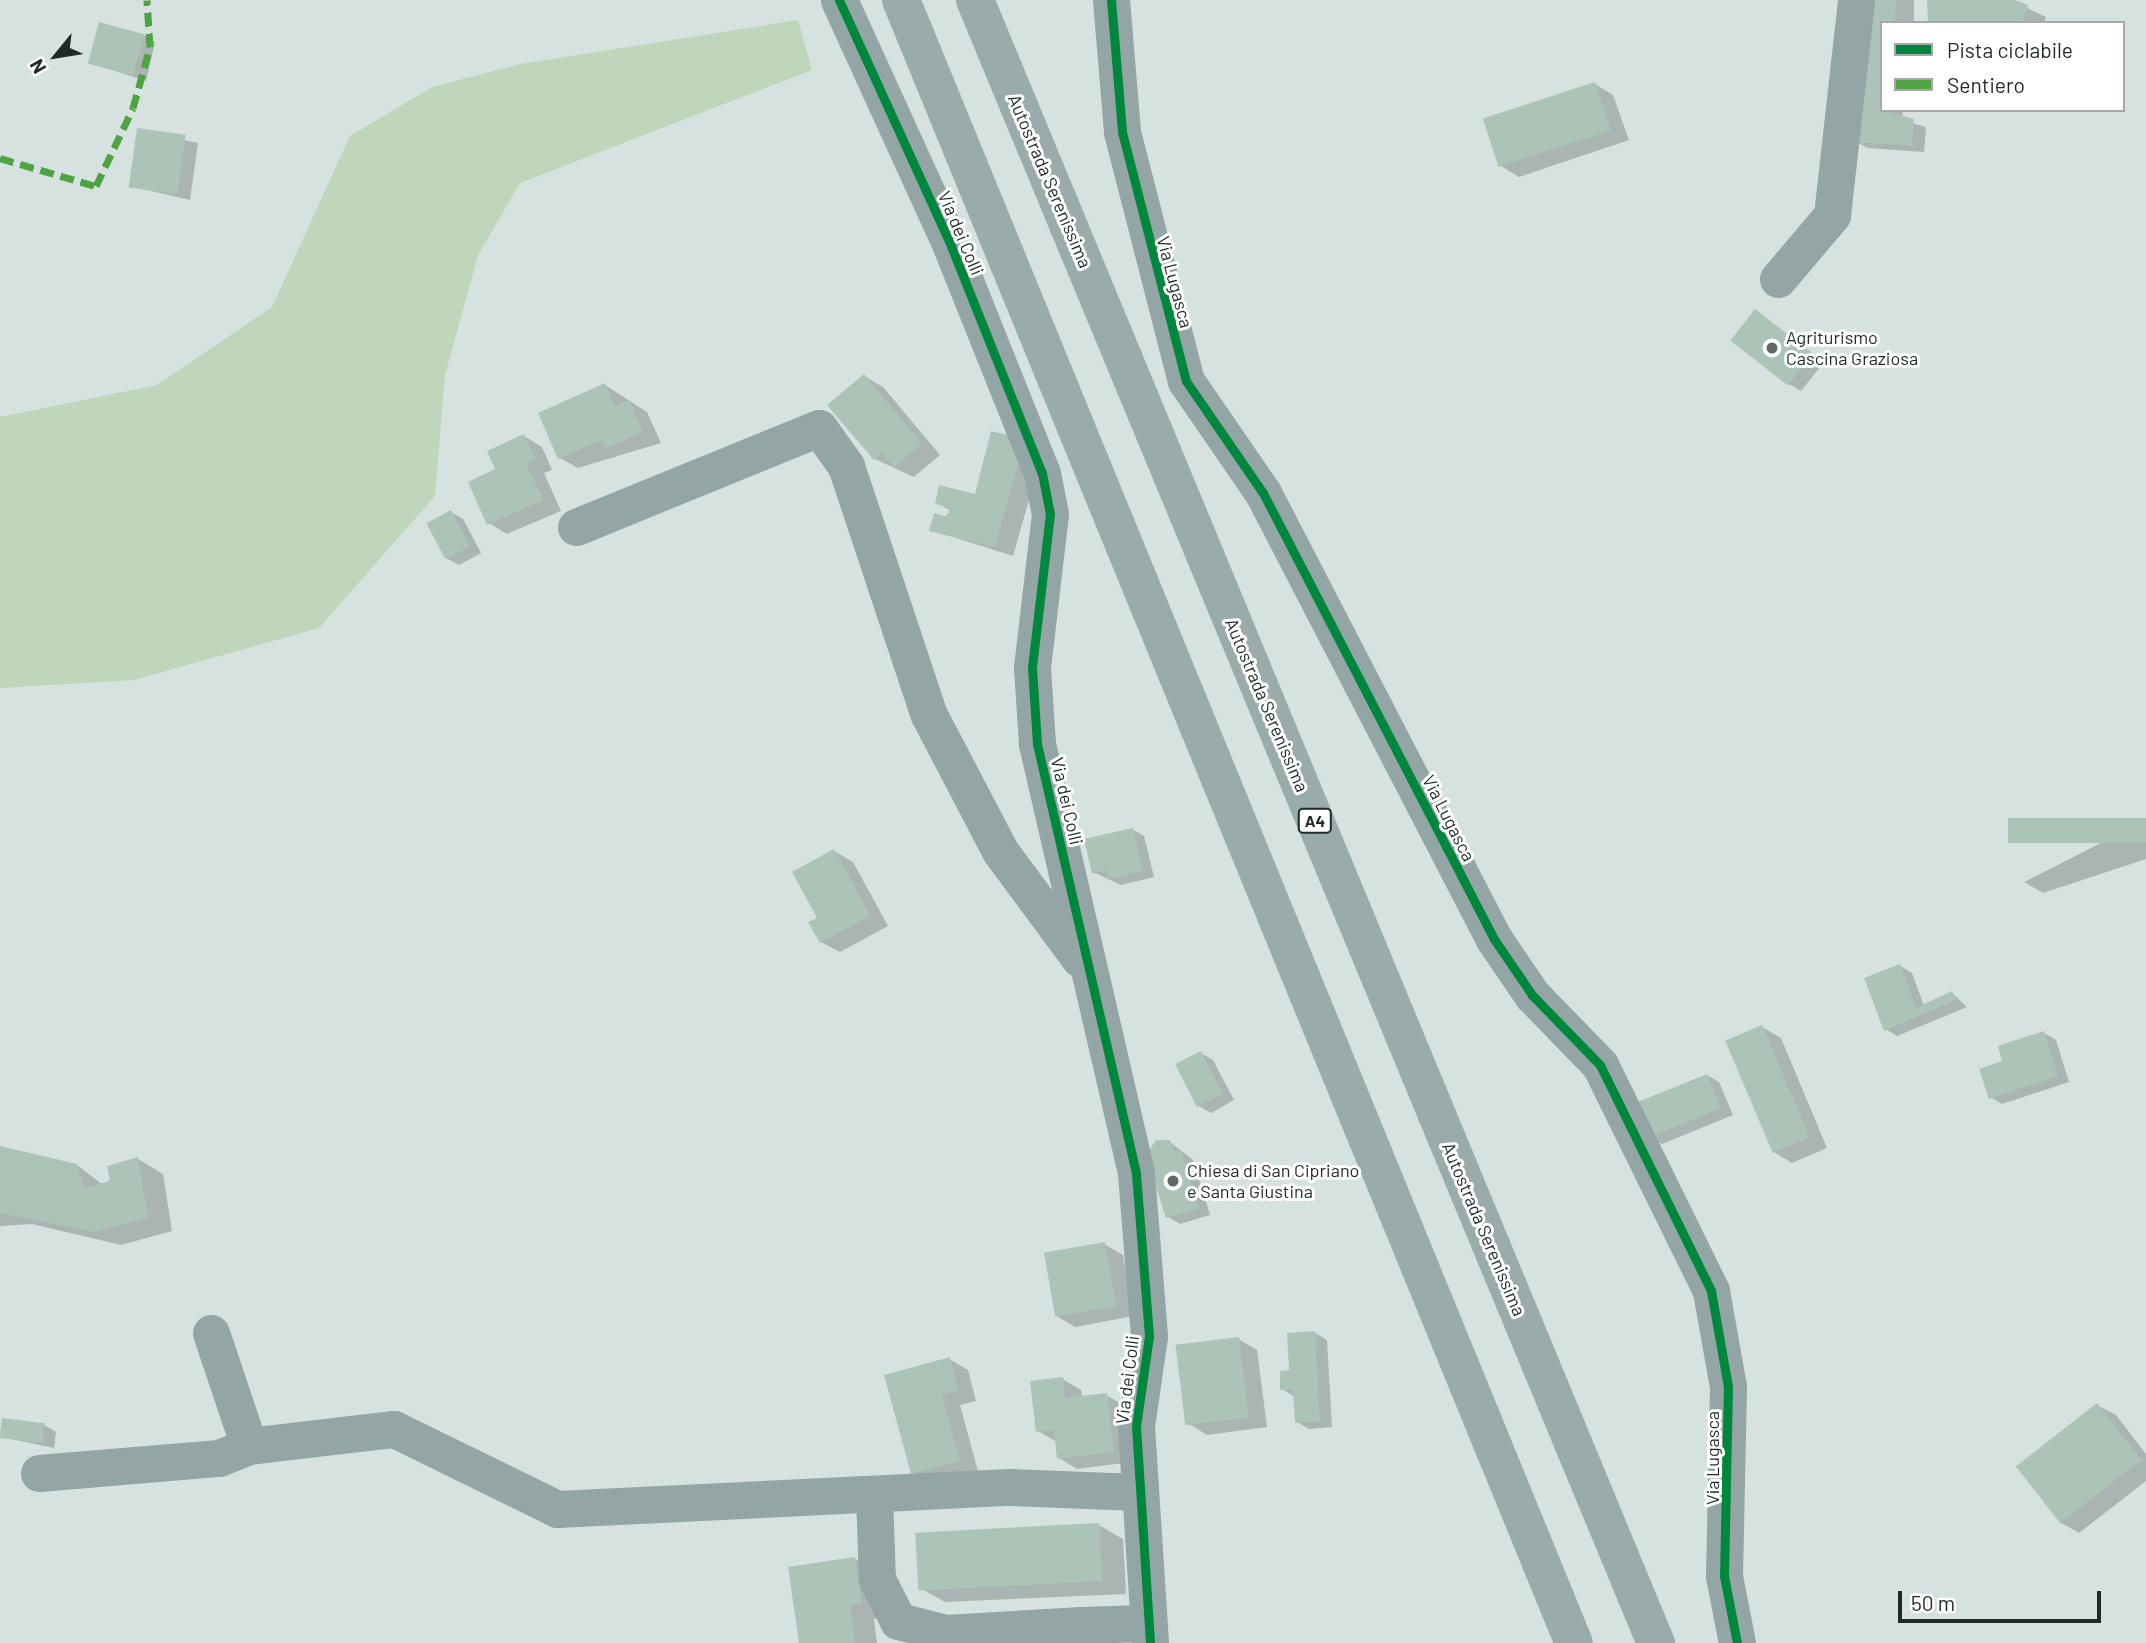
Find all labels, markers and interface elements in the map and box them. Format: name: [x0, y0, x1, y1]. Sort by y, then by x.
north arrow: [21, 21, 91, 91]
legend: [1880, 21, 2125, 112]
text: Pista ciclabile: [1947, 37, 2073, 62]
text: N: [24, 56, 51, 78]
text: Sentiero: [1947, 72, 2025, 97]
street label: Autostrada Serenissima: [1004, 91, 1096, 271]
street label: Via dei Colli: [934, 188, 988, 278]
street label: Via Lugasca: [1152, 234, 1198, 330]
place label: Agriturismo Cascina Graziosa: [1786, 327, 1918, 370]
marker: Agriturismo Cascina Graziosa: [1764, 340, 1780, 356]
street label: Autostrada Serenissima: [1221, 615, 1313, 795]
street label: Via dei Colli: [1046, 755, 1088, 847]
street label: Via Lugasca: [1418, 771, 1480, 865]
road number: A4: [1298, 808, 1332, 834]
street label: Autostrada Serenissima: [1438, 1139, 1530, 1319]
place label: Chiesa di San Cipriano e Santa Giustina: [1187, 1160, 1359, 1202]
marker: Chiesa di San Cipriano e Santa Giustina: [1165, 1173, 1181, 1189]
street label: Via dei Colli: [1111, 1334, 1143, 1426]
street label: Via Lugasca: [1701, 1411, 1723, 1505]
scale bar: [1901, 1576, 2104, 1620]
text: 50 m: [1911, 1590, 1955, 1615]

